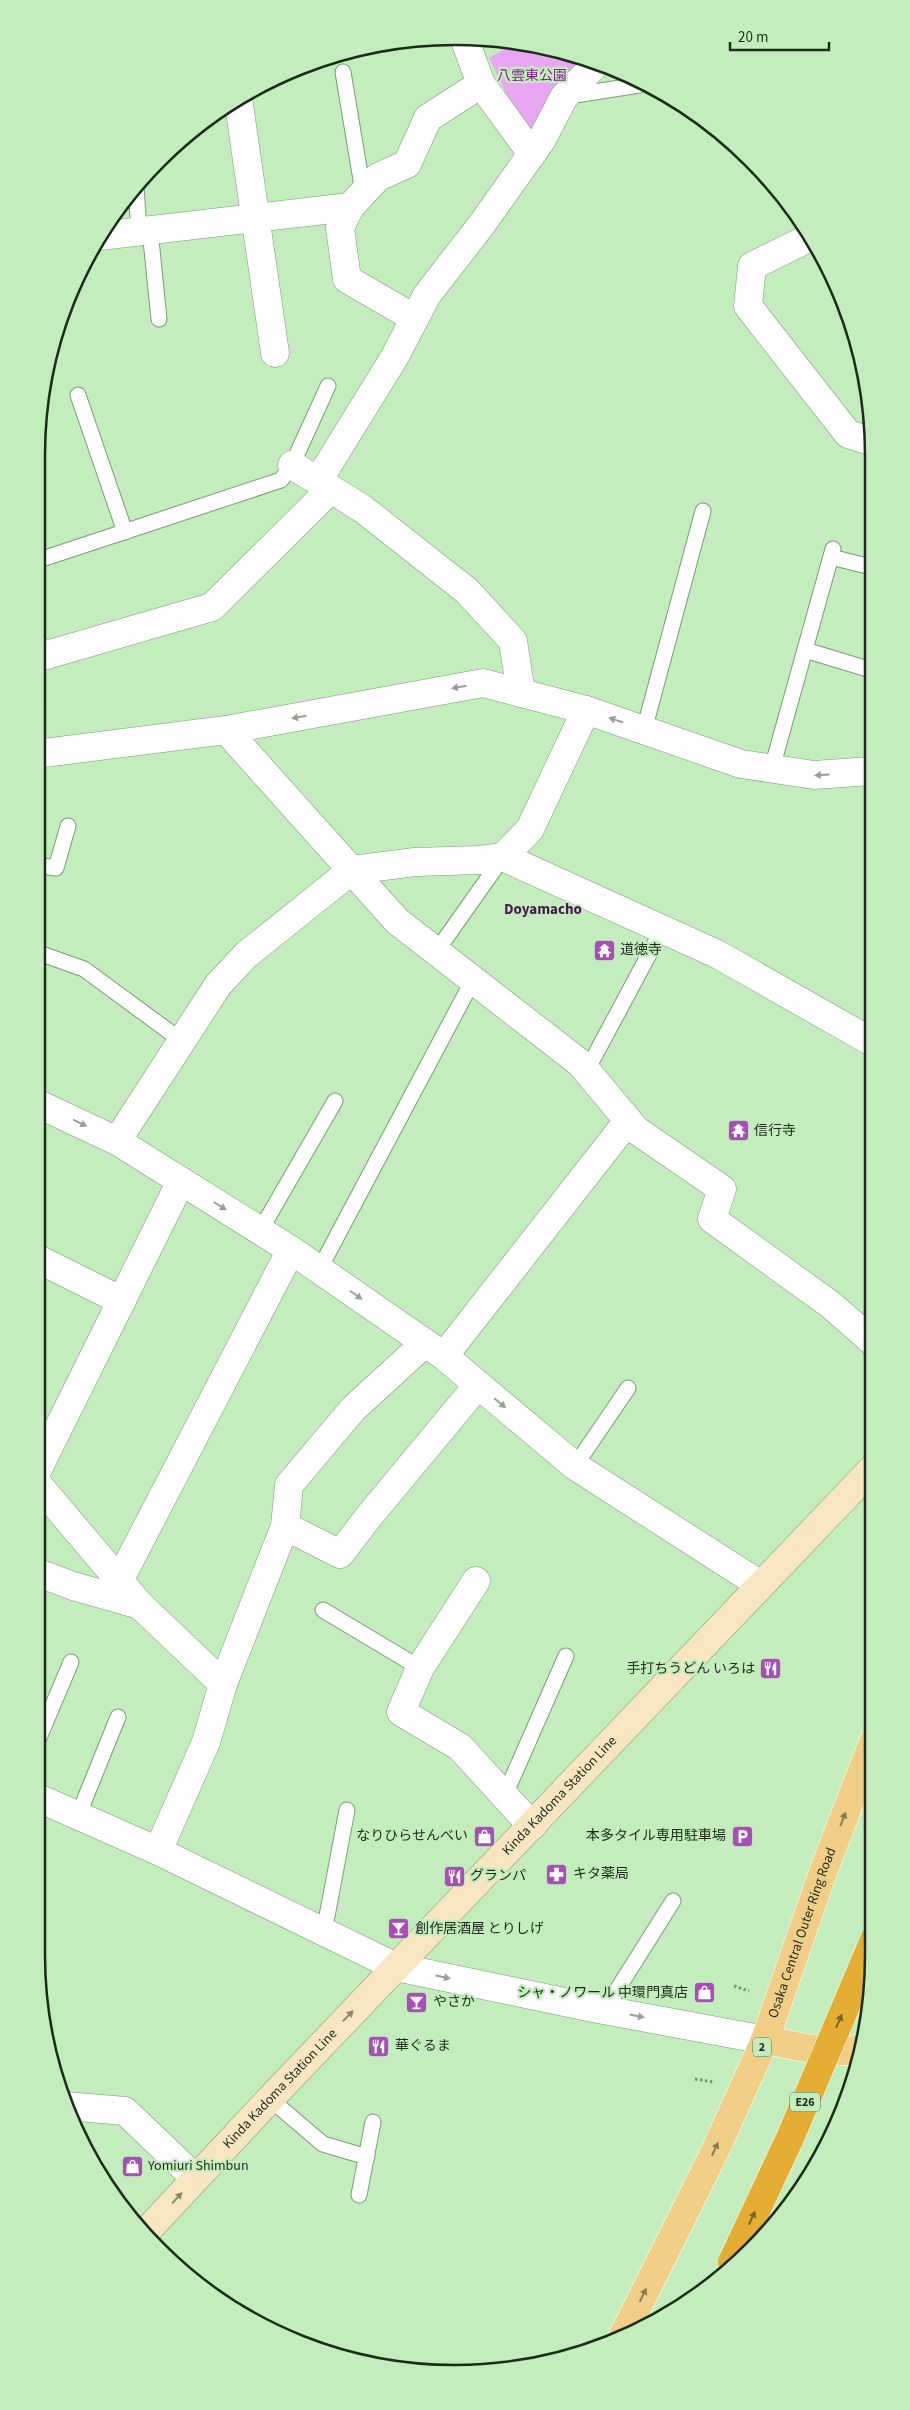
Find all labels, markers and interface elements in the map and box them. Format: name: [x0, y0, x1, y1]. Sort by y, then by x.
scale bar: [730, 20, 829, 52]
text: 20 m: [738, 27, 768, 48]
park label: 八雲東公園: [497, 66, 567, 86]
one-way arrow: [450, 684, 466, 692]
one-way arrow: [291, 713, 307, 721]
one-way arrow: [608, 716, 623, 723]
one-way arrow: [814, 771, 830, 779]
district label: Doyamacho: [504, 899, 582, 920]
temple icon: 道徳寺: [592, 938, 616, 962]
place label: 道徳寺: [620, 940, 662, 960]
one-way arrow: [73, 1119, 88, 1128]
temple icon: 信行寺: [726, 1119, 750, 1143]
place label: 信行寺: [754, 1121, 796, 1141]
one-way arrow: [214, 1201, 227, 1211]
one-way arrow: [349, 1290, 363, 1300]
one-way arrow: [493, 1398, 506, 1409]
restaurant icon: 手打ちうどん いろは: [759, 1657, 783, 1681]
place label: 手打ちうどん いろは: [626, 1659, 755, 1679]
street label: Kinda Kadoma Station Line: [498, 1732, 622, 1860]
one-way arrow: [840, 1811, 848, 1826]
shop icon: なりひらせんべい: [472, 1824, 496, 1848]
parking icon: 本多タイル専用駐車場: [730, 1824, 754, 1848]
place label: なりひらせんべい: [356, 1826, 468, 1846]
place label: 本多タイル専用駐車場: [586, 1826, 726, 1846]
street label: Osaka Central Outer Ring Road: [763, 1845, 841, 2021]
pharmacy icon: キタ薬局: [545, 1862, 569, 1886]
restaurant icon: グランパ: [442, 1864, 466, 1888]
place label: キタ薬局: [573, 1864, 629, 1884]
place label: グランパ: [470, 1866, 526, 1886]
bar icon: 創作居酒屋 とりしげ: [387, 1917, 411, 1941]
place label: 創作居酒屋 とりしげ: [415, 1919, 544, 1939]
one-way arrow: [436, 1973, 452, 1981]
shop icon: シャ・ノワール 中環門真店: [692, 1981, 716, 2005]
place label: シャ・ノワール 中環門真店: [517, 1983, 688, 2003]
bar icon: やさか: [405, 1990, 429, 2014]
place label: やさか: [433, 1992, 475, 2012]
one-way arrow: [342, 2011, 354, 2023]
one-way arrow: [629, 2012, 645, 2020]
one-way arrow: [836, 2014, 844, 2028]
street label: Kinda Kadoma Station Line: [218, 2024, 342, 2153]
restaurant icon: 華ぐるま: [367, 2034, 391, 2058]
place label: 華ぐるま: [395, 2036, 451, 2056]
road number: 2: [753, 2038, 771, 2056]
road number: E26: [790, 2092, 820, 2112]
one-way arrow: [712, 2142, 720, 2156]
shop icon: Yomiuri Shimbun: [120, 2154, 144, 2178]
place label: Yomiuri Shimbun: [147, 2156, 249, 2176]
one-way arrow: [171, 2193, 183, 2205]
one-way arrow: [749, 2211, 757, 2225]
one-way arrow: [639, 2288, 647, 2302]

